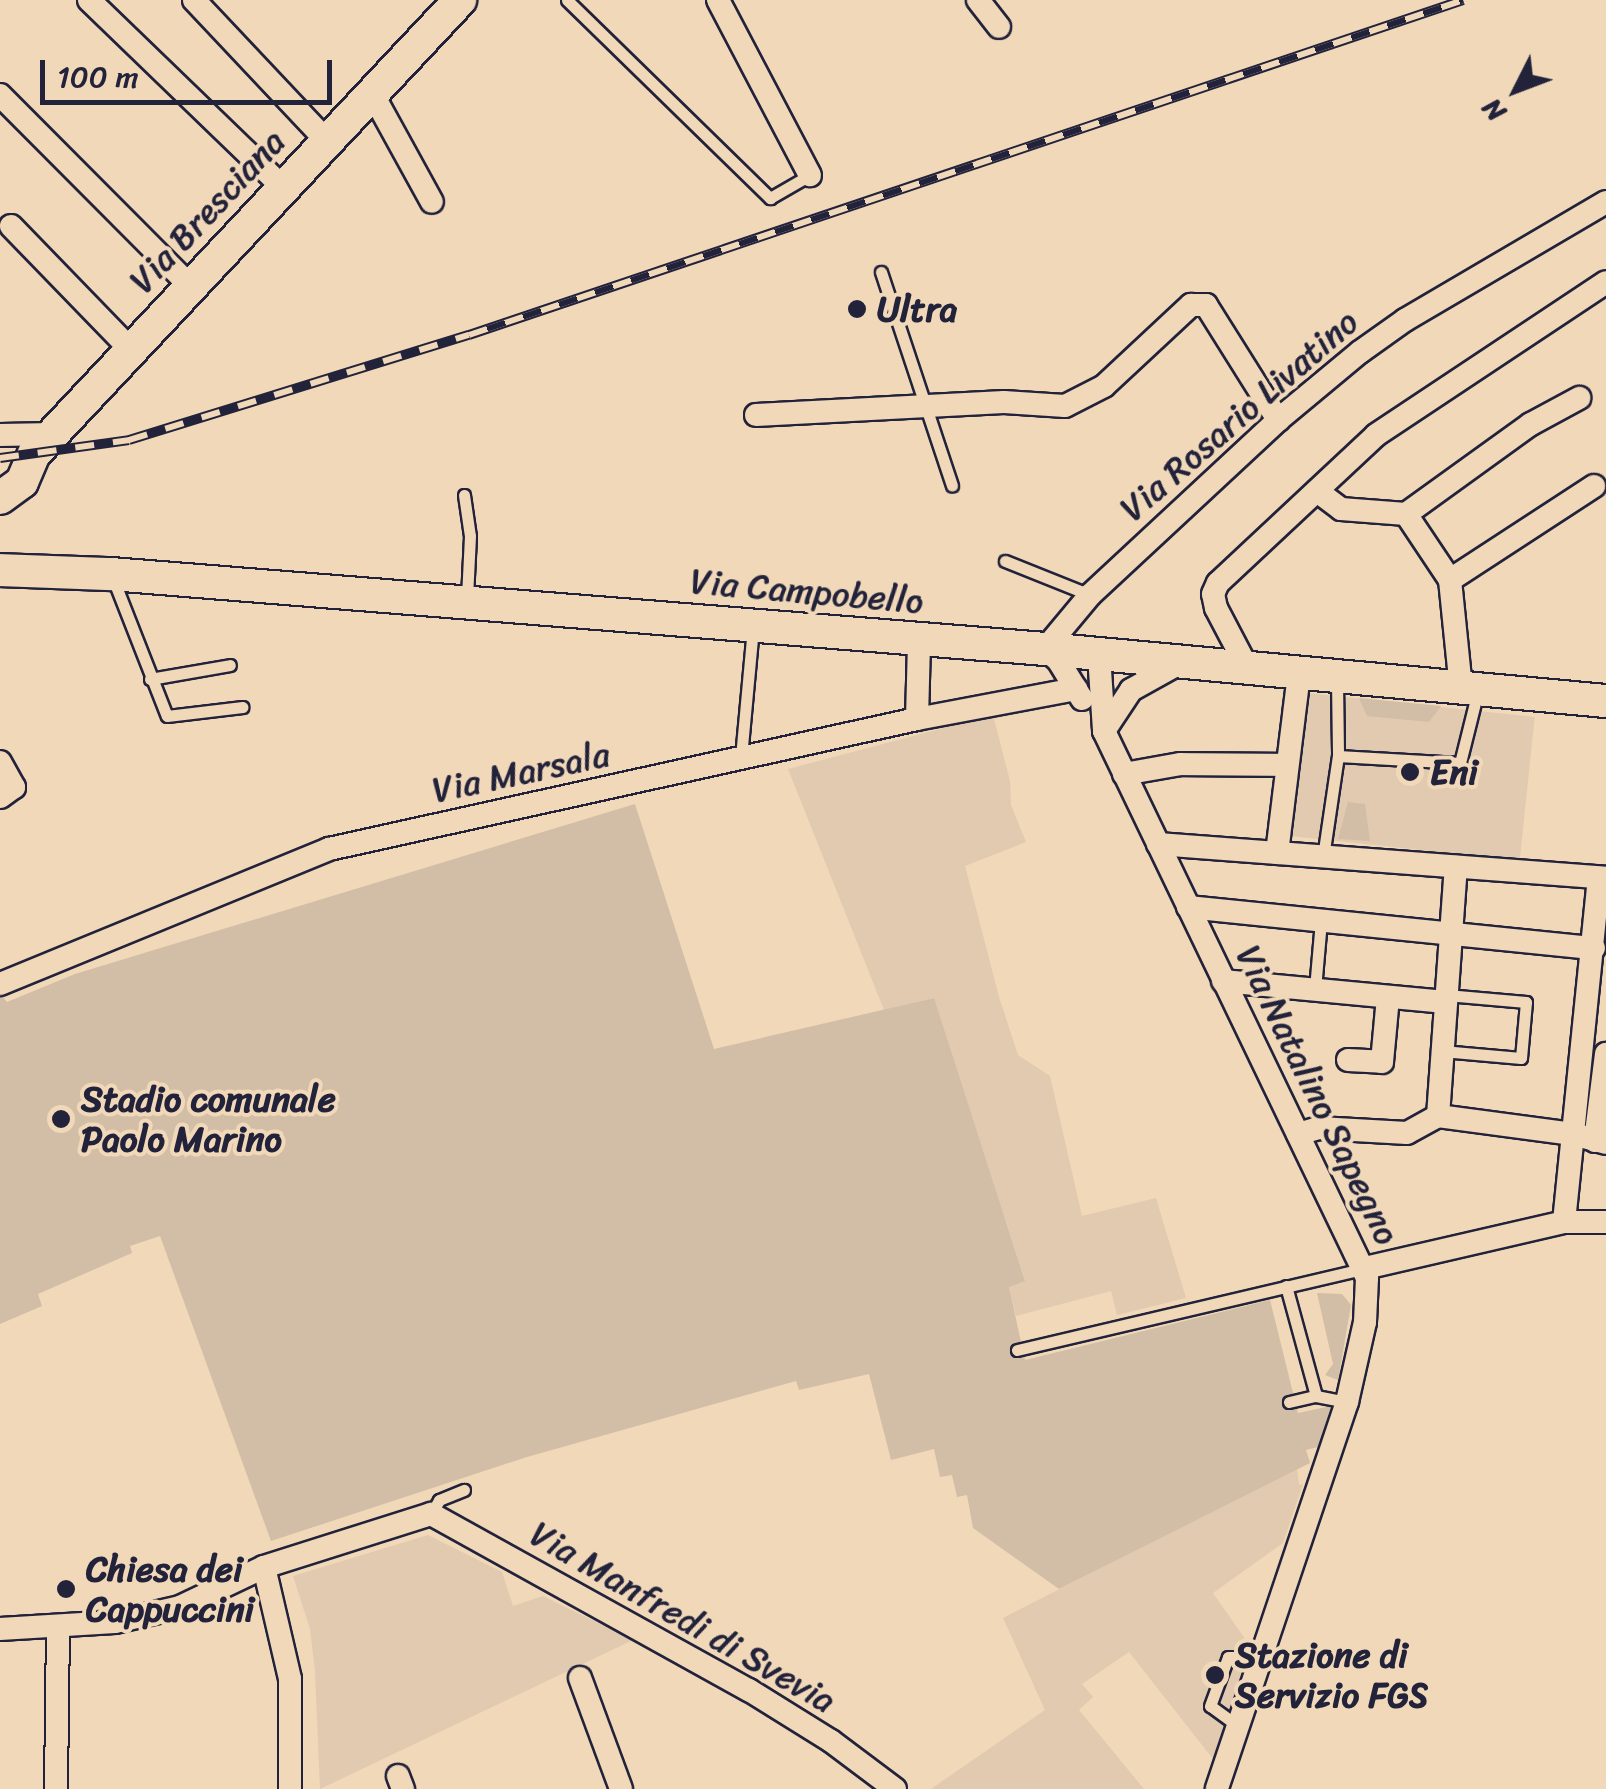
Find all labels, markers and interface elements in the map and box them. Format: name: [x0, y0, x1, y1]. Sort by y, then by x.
scale bar: [45, 40, 338, 102]
north arrow: [1466, 40, 1566, 140]
text: 100 m: [57, 50, 139, 104]
text: N: [1469, 87, 1518, 134]
street label: Via Bresciana: [120, 120, 294, 302]
place label: Ultra: [877, 288, 957, 330]
marker: Ultra: [846, 298, 868, 320]
street label: Via Rosario Livatino: [1111, 300, 1367, 530]
street label: Via Campobello: [689, 560, 925, 622]
street label: Via Marsala: [429, 733, 613, 811]
place label: Eni: [1430, 751, 1478, 793]
marker: Eni: [1399, 761, 1421, 783]
street label: Via Natalino Sapegno: [1227, 939, 1409, 1251]
place label: Stadio comunale Paolo Marino: [81, 1078, 336, 1160]
marker: Stadio comunale Paolo Marino: [50, 1108, 72, 1130]
street label: Via Manfredi di Svevia: [524, 1513, 842, 1721]
place label: Chiesa dei Cappuccini: [86, 1548, 254, 1630]
marker: Chiesa dei Cappuccini: [55, 1578, 77, 1600]
place label: Stazione di Servizio FGS: [1235, 1634, 1428, 1716]
marker: Stazione di Servizio FGS: [1204, 1664, 1226, 1686]

